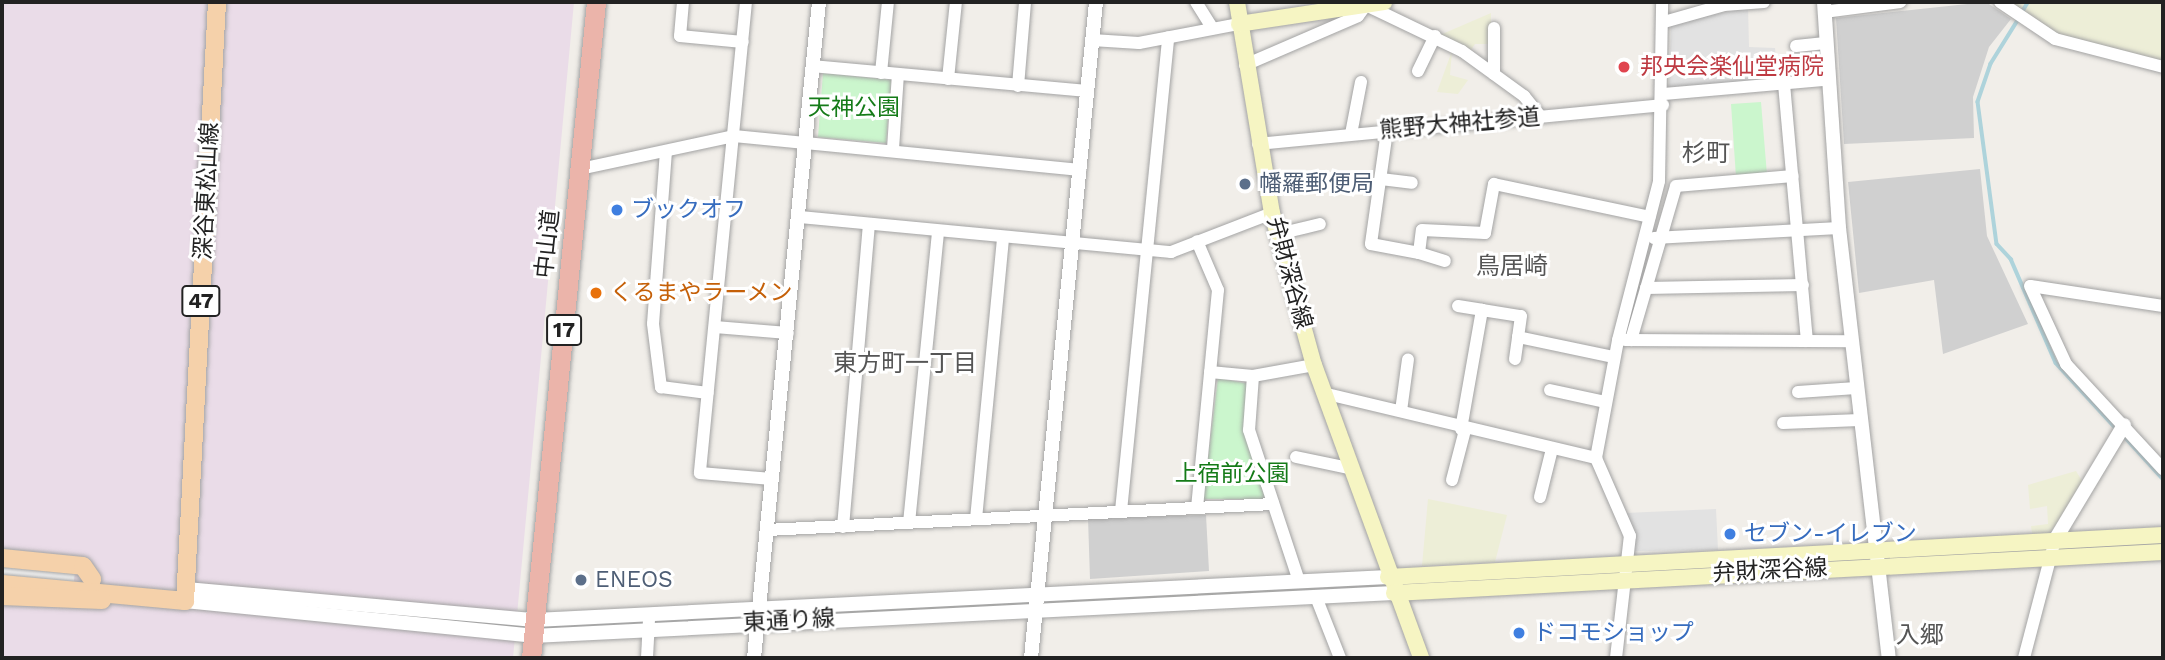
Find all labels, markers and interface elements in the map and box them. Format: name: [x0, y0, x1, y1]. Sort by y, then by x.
place label: 邦央会楽仙堂病院: [1640, 53, 1824, 81]
marker: 邦央会楽仙堂病院: [1614, 57, 1634, 77]
park label: 天神公園: [808, 94, 900, 122]
street label: 熊野大神社参道: [1379, 103, 1541, 145]
street label: 深谷東松山線: [190, 121, 224, 261]
district label: 杉町: [1682, 140, 1730, 168]
place label: 幡羅郵便局: [1259, 170, 1374, 198]
marker: 幡羅郵便局: [1237, 176, 1253, 192]
place label: ブックオフ: [631, 196, 746, 224]
marker: ブックオフ: [609, 202, 625, 218]
street label: 中山道: [531, 208, 565, 280]
street label: 弁財深谷線: [1261, 214, 1317, 332]
district label: 鳥居崎: [1476, 253, 1548, 281]
place label: くるまやラーメン: [610, 279, 794, 307]
road number: 47: [180, 284, 222, 318]
marker: くるまやラーメン: [588, 285, 604, 301]
road number: 17: [545, 312, 583, 348]
district label: 東方町一丁目: [833, 350, 977, 378]
park label: 上宿前公園: [1175, 460, 1289, 488]
place label: セブン-イレブン: [1744, 520, 1917, 548]
marker: セブン-イレブン: [1722, 526, 1738, 542]
street label: 弁財深谷線: [1712, 554, 1828, 588]
place label: ENEOS: [595, 566, 673, 594]
marker: ENEOS: [573, 572, 589, 588]
street label: 東通り線: [742, 605, 836, 637]
place label: ドコモショップ: [1533, 619, 1694, 647]
district label: 入郷: [1896, 622, 1944, 650]
marker: ドコモショップ: [1511, 625, 1527, 641]

